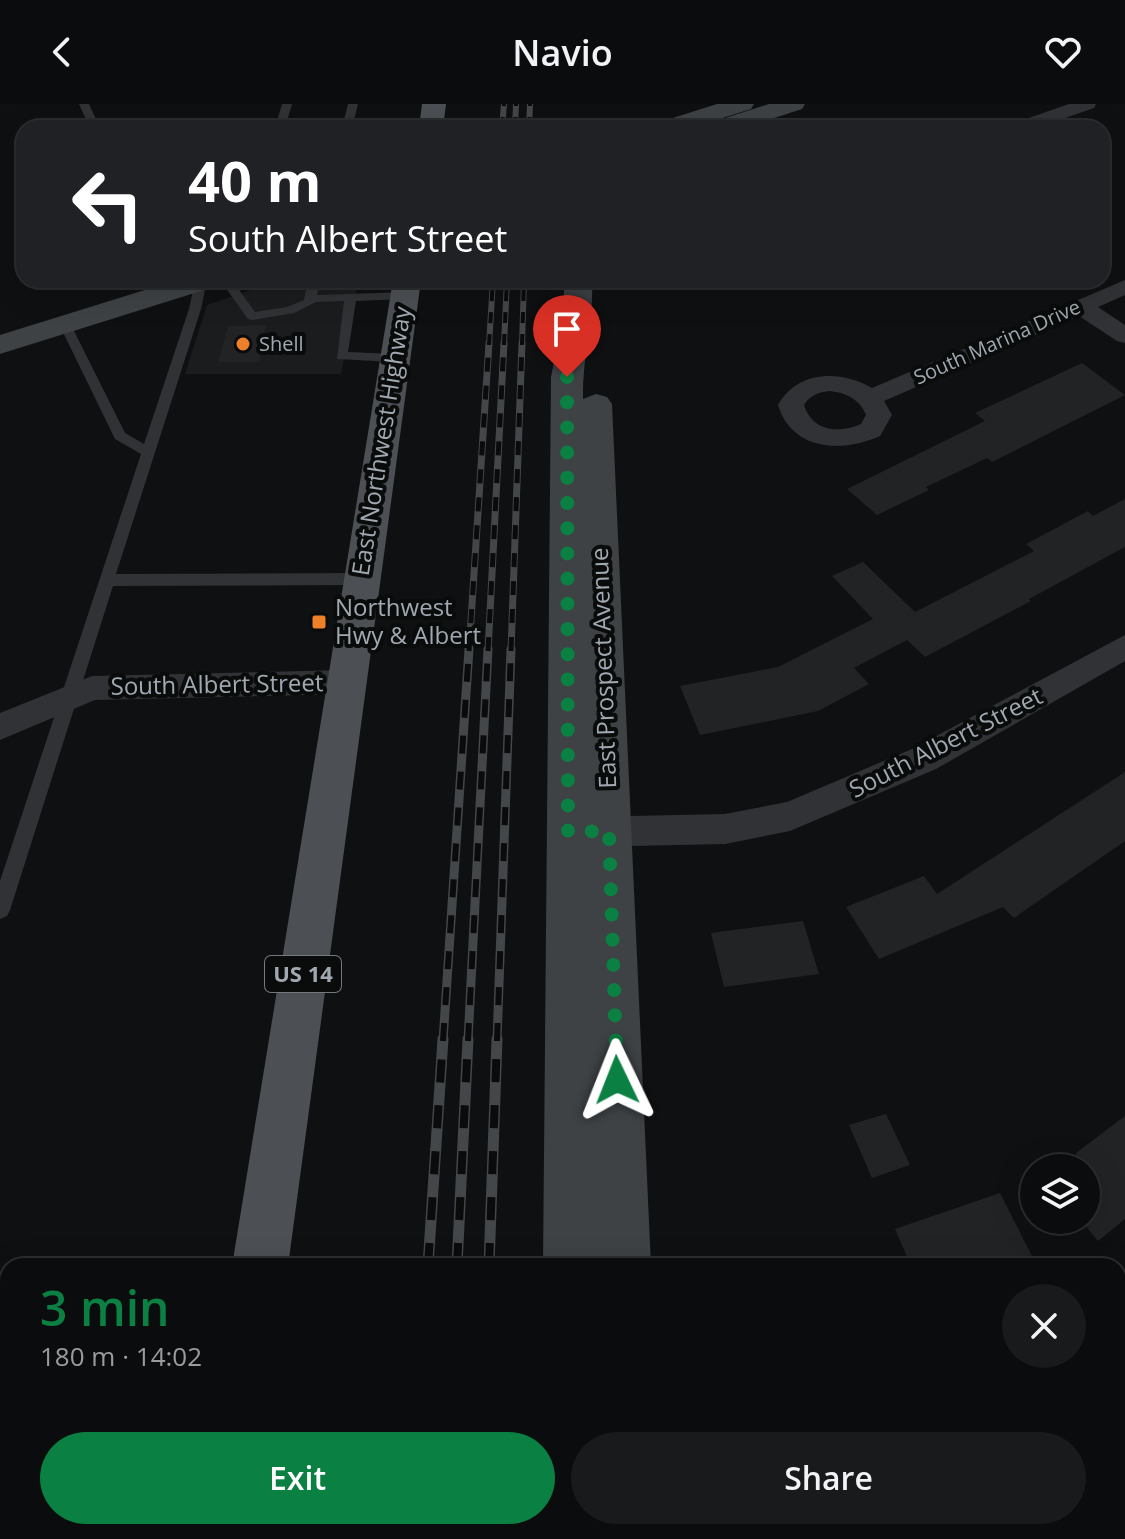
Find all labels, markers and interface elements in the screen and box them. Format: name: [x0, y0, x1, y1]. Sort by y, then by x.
text: Navio: [512, 28, 613, 77]
icon: back: [40, 30, 84, 74]
icon: heart: [1041, 30, 1085, 74]
text: 40 m: [188, 142, 322, 218]
icon: left: [56, 152, 160, 256]
text: South Albert Street: [188, 214, 507, 263]
street label: South Marina Drive: [909, 293, 1084, 390]
pin: [533, 295, 601, 377]
street label: East Northwest Highway: [343, 303, 418, 578]
icon: arrive: [545, 307, 589, 351]
place label: Shell: [259, 330, 304, 357]
marker: Shell: [234, 335, 252, 353]
street label: East Prospect Avenue: [582, 547, 623, 789]
place label: Northwest Hwy & Albert: [335, 590, 481, 651]
marker: Northwest Hwy & Albert: [310, 613, 328, 631]
street label: South Albert Street: [110, 665, 324, 702]
street label: South Albert Street: [843, 679, 1048, 805]
road number: US 14: [265, 956, 341, 992]
position arrow: [575, 1038, 659, 1122]
map controls: [1020, 1154, 1100, 1234]
button: layers: [1020, 1154, 1100, 1234]
text: 3 min: [40, 1275, 170, 1340]
button: close: [1002, 1284, 1086, 1368]
text: 180 m · 14:02: [40, 1338, 202, 1374]
button: Exit: [40, 1432, 555, 1524]
button: Share: [571, 1432, 1086, 1524]

